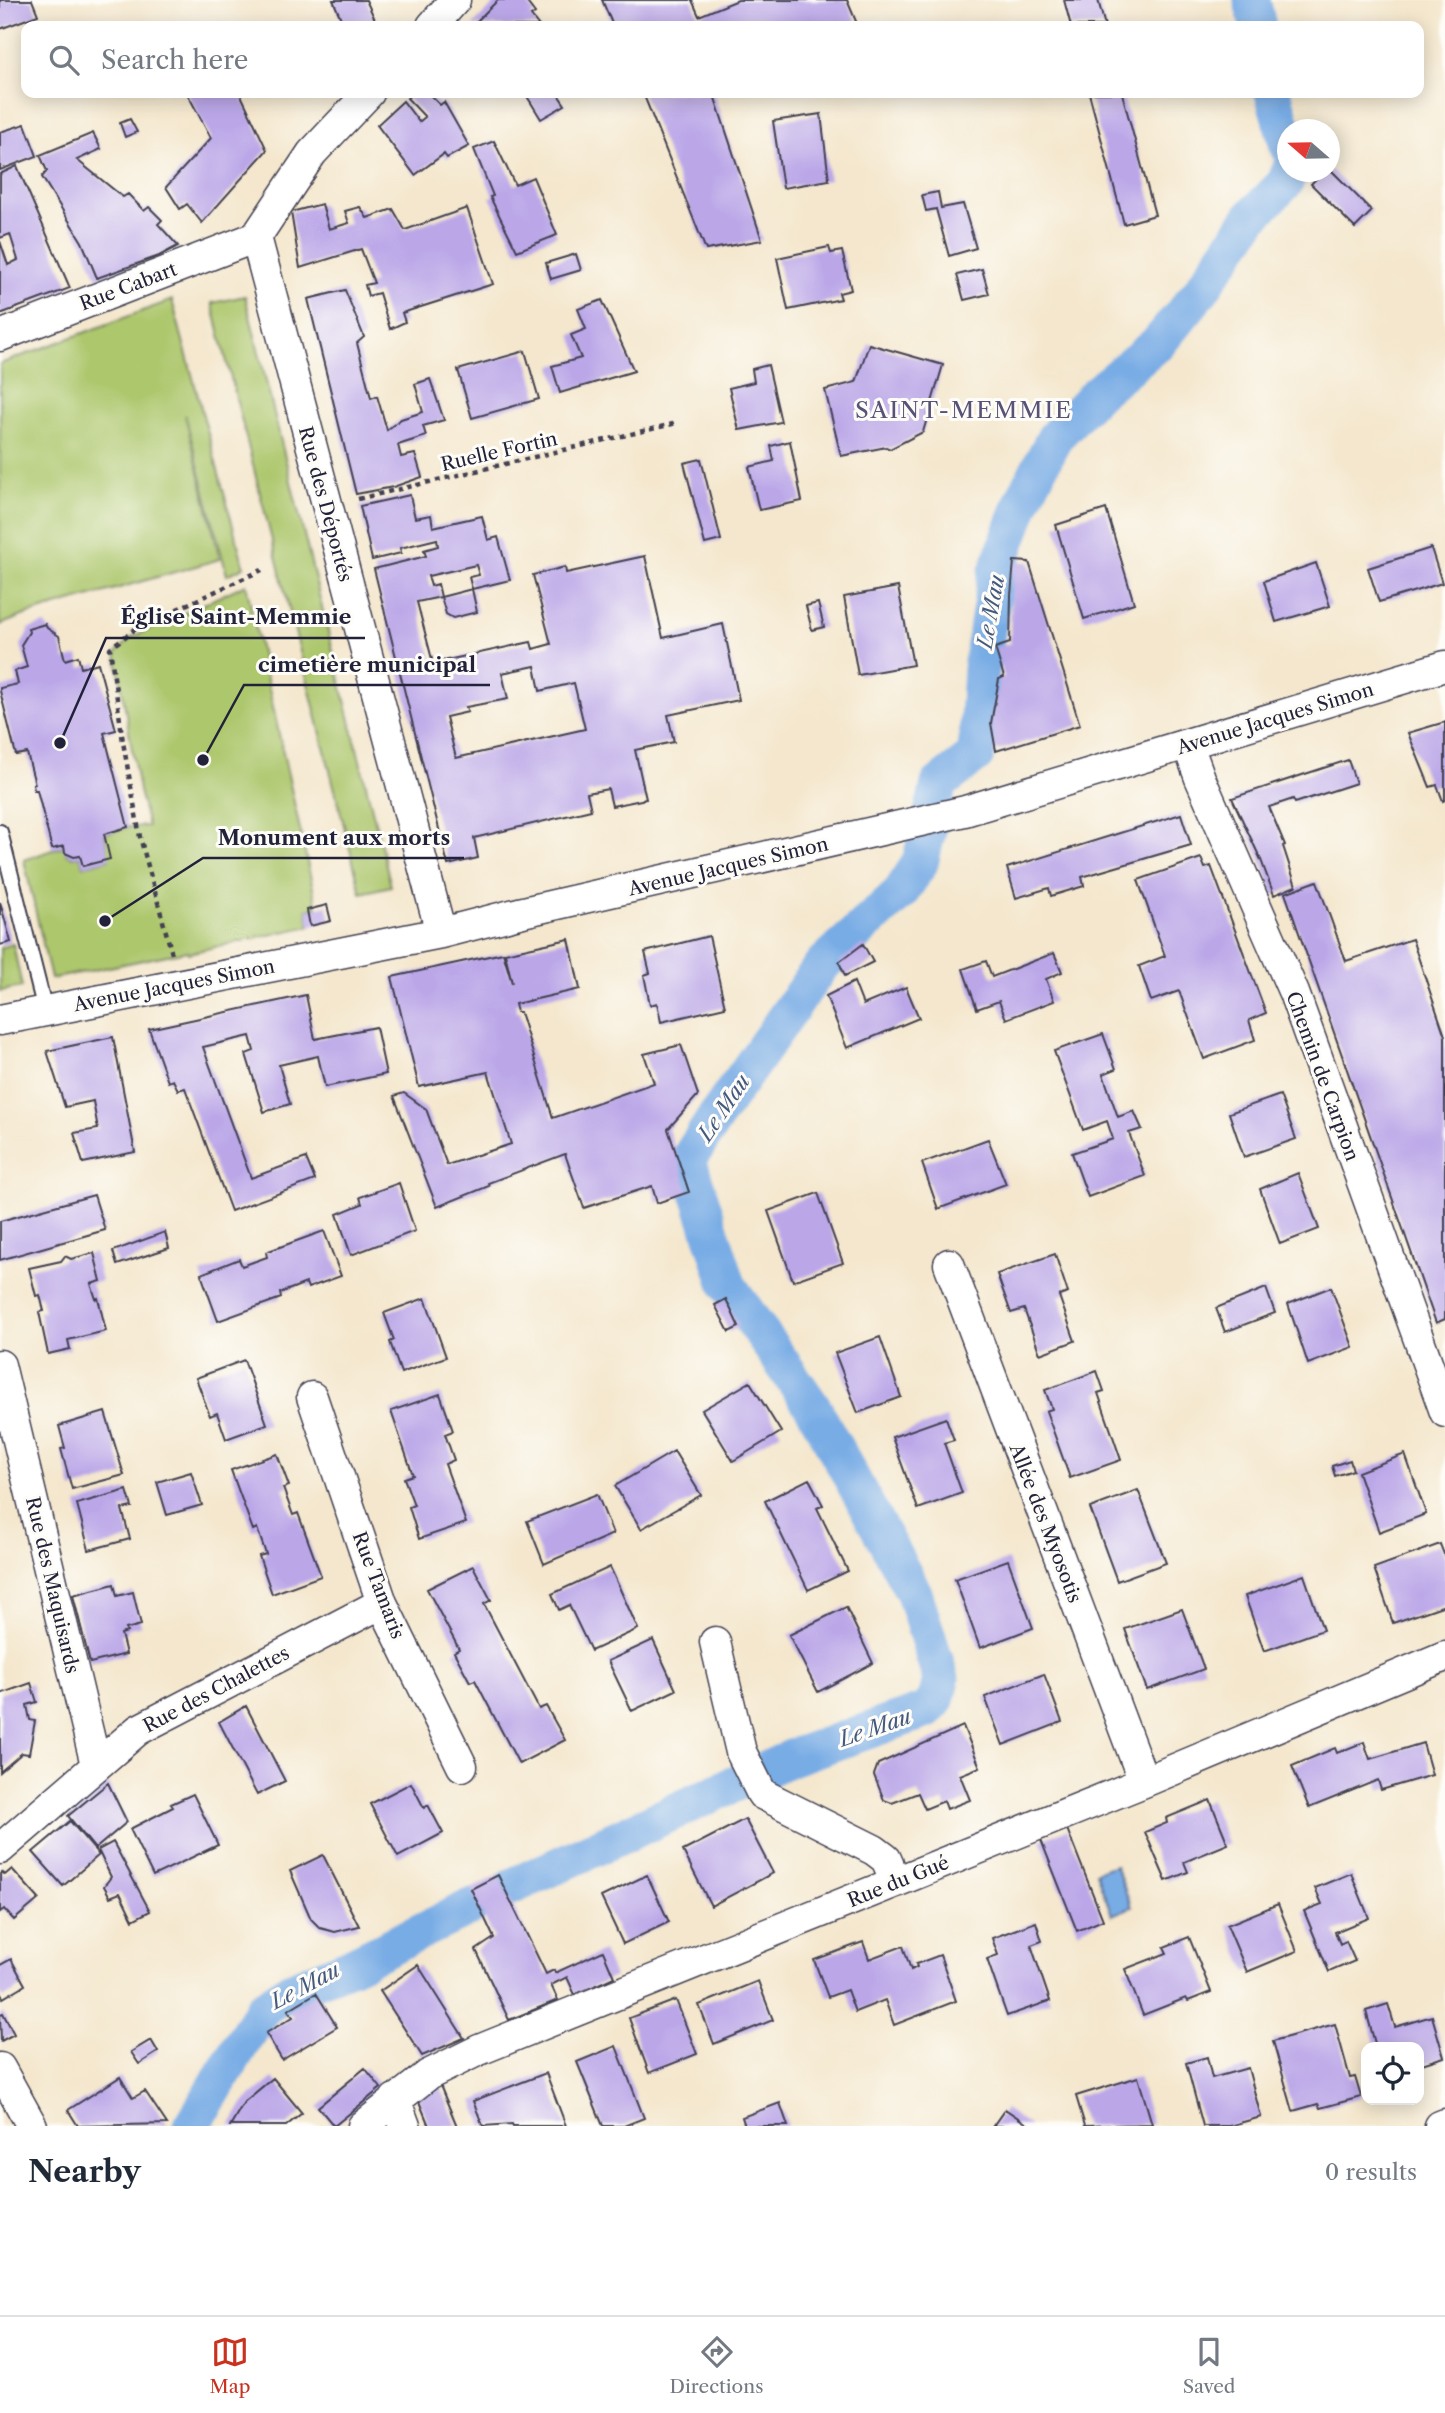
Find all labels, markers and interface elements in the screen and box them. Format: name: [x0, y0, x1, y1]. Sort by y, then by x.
search box: [21, 21, 1424, 98]
icon: search: [45, 41, 83, 79]
text: Search here: [101, 44, 248, 76]
north arrow: [1277, 119, 1340, 182]
street label: Rue Cabart: [76, 257, 180, 316]
district label: SAINT-MEMMIE: [855, 396, 1073, 424]
street label: Rue des Déportés: [294, 424, 357, 584]
street label: Ruelle Fortin: [439, 427, 560, 476]
water label: Le Mau: [971, 572, 1009, 653]
callout: Église Saint-Memmie: [106, 596, 365, 638]
text: Église Saint-Memmie: [121, 604, 351, 629]
callout: cimetière municipal: [244, 643, 490, 685]
text: cimetière municipal: [258, 652, 476, 677]
street label: Avenue Jacques Simon: [1173, 678, 1376, 760]
callout: Monument aux morts: [203, 816, 464, 858]
text: Monument aux morts: [218, 825, 450, 850]
street label: Avenue Jacques Simon: [625, 832, 830, 901]
street label: Avenue Jacques Simon: [70, 955, 277, 1016]
street label: Chemin de Carpion: [1281, 988, 1364, 1164]
water label: Le Mau: [691, 1069, 755, 1147]
street label: Allée des Myosotis: [1004, 1440, 1086, 1606]
street label: Rue des Maquisards: [21, 1494, 84, 1676]
street label: Rue Tamaris: [348, 1528, 410, 1642]
street label: Rue des Chalettes: [139, 1641, 293, 1738]
water label: Le Mau: [834, 1703, 915, 1752]
street label: Rue du Gué: [844, 1851, 952, 1912]
water label: Le Mau: [264, 1957, 344, 2015]
map controls: [1361, 2042, 1424, 2105]
button: locate: [1361, 2042, 1424, 2105]
text: Nearby: [28, 2153, 141, 2190]
text: 0 results: [1325, 2158, 1417, 2186]
tab: Map: [210, 2333, 250, 2398]
tab: Directions: [670, 2333, 763, 2398]
tab: Saved: [1183, 2333, 1235, 2398]

